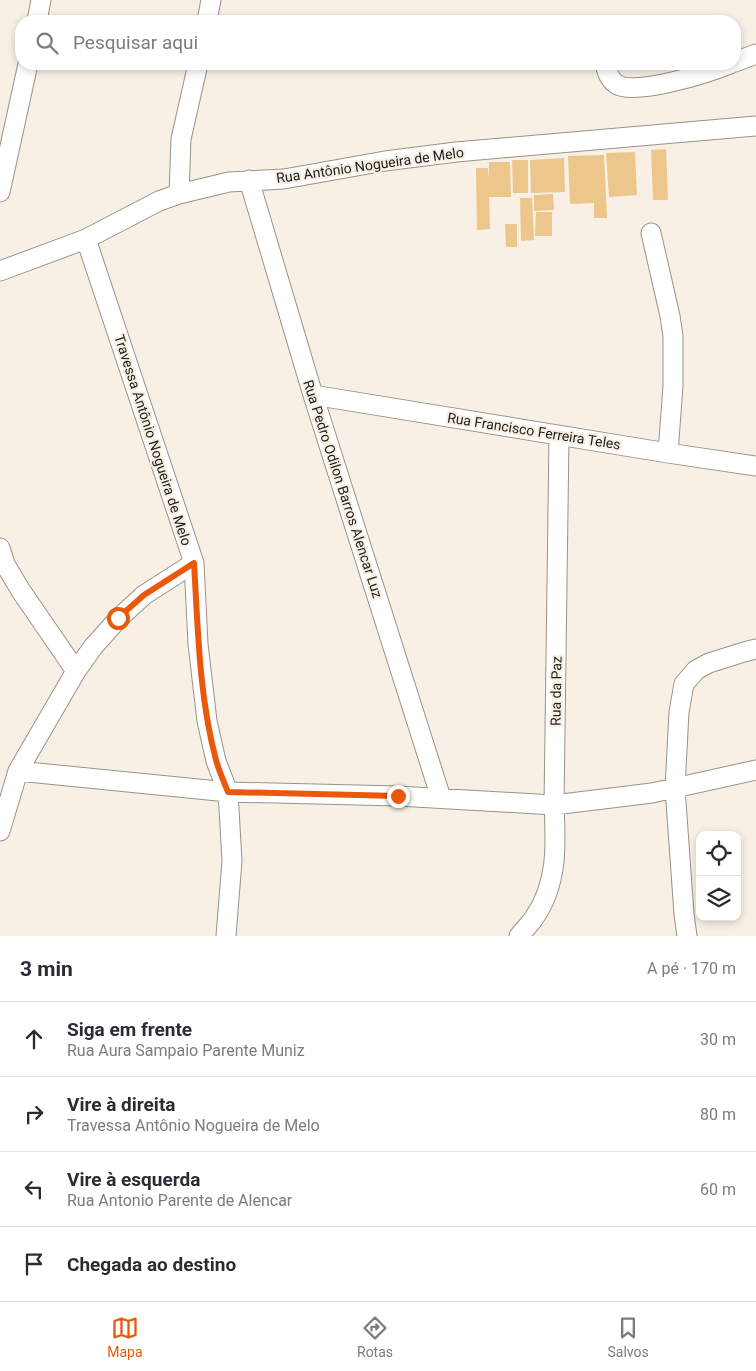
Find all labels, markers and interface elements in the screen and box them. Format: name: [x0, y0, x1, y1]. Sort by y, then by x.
search box: [15, 15, 741, 70]
icon: search: [33, 29, 61, 57]
text: Pesquisar aqui: [73, 31, 198, 54]
street label: Rua Antônio Nogueira de Melo: [275, 144, 465, 186]
street label: Travessa Antônio Nogueira de Melo: [111, 332, 195, 548]
street label: Rua Pedro Odilon Barros Alencar Luz: [300, 378, 386, 600]
street label: Rua Francisco Ferreira Teles: [446, 409, 622, 453]
route start: [107, 607, 130, 630]
street label: Rua da Paz: [547, 656, 565, 726]
route end: [387, 785, 410, 808]
map controls: [696, 831, 741, 921]
button: locate: [696, 831, 741, 876]
button: layers: [696, 876, 741, 921]
text: 3 min: [20, 957, 73, 981]
text: A pé · 170 m: [647, 959, 736, 978]
text: Siga em frente: [67, 1018, 192, 1041]
icon: ahead: [20, 1025, 48, 1053]
text: 30 m: [700, 1030, 736, 1049]
text: Rua Aura Sampaio Parente Muniz: [67, 1041, 305, 1060]
text: Vire à direita: [67, 1093, 176, 1116]
icon: right: [20, 1100, 48, 1128]
text: 80 m: [700, 1105, 736, 1124]
text: Travessa Antônio Nogueira de Melo: [67, 1116, 320, 1135]
text: Vire à esquerda: [67, 1168, 200, 1191]
icon: left: [20, 1175, 48, 1203]
text: 60 m: [700, 1180, 736, 1199]
text: Rua Antonio Parente de Alencar: [67, 1191, 292, 1210]
icon: arrive: [20, 1250, 48, 1278]
text: Chegada ao destino: [67, 1253, 236, 1276]
tab: Mapa: [107, 1314, 143, 1360]
tab: Rotas: [357, 1314, 393, 1360]
tab: Salvos: [608, 1314, 649, 1360]

